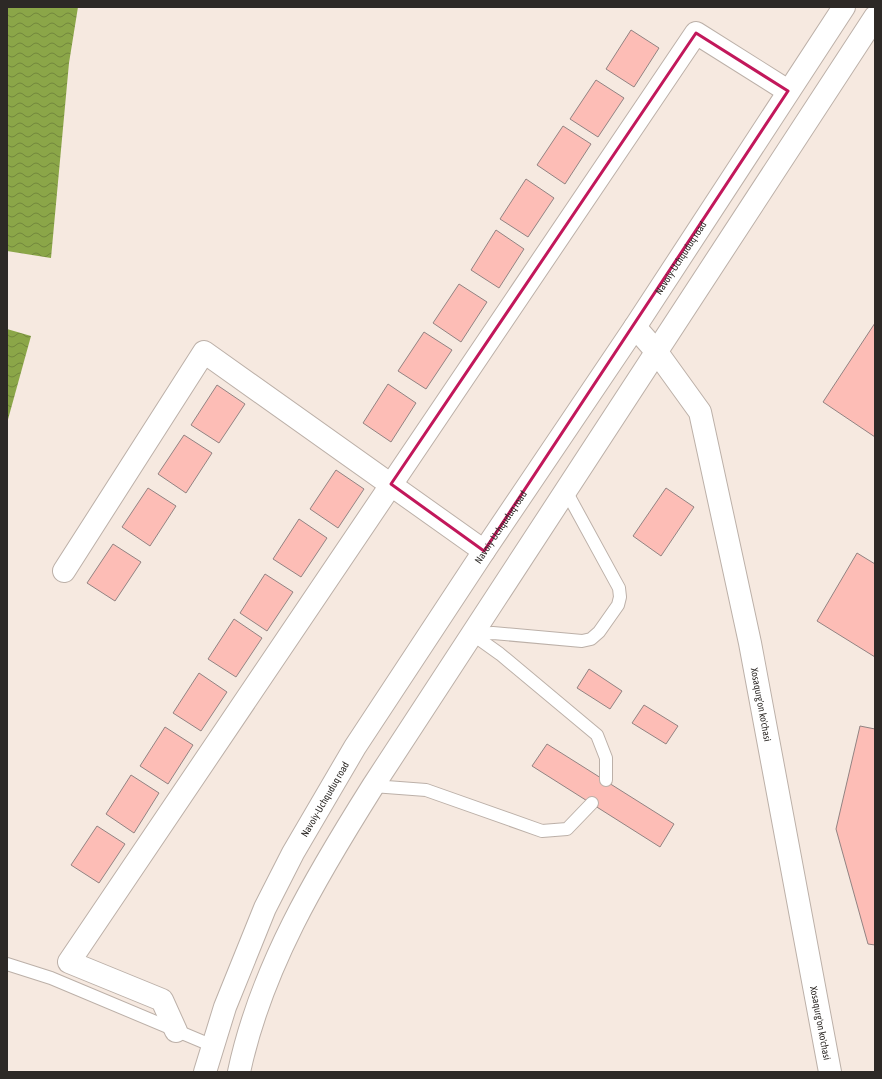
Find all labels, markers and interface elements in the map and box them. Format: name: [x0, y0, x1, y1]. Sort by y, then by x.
street label: Navoiy-Uchquduq road: [653, 219, 709, 296]
street label: Navoiy-Uchquduq road: [472, 489, 529, 566]
street label: Xosaqurg'on ko'chasi: [749, 667, 773, 742]
street label: Navoiy-Uchquduq road: [299, 760, 351, 839]
street label: Xosaqurg'on ko'chasi: [808, 985, 833, 1061]

